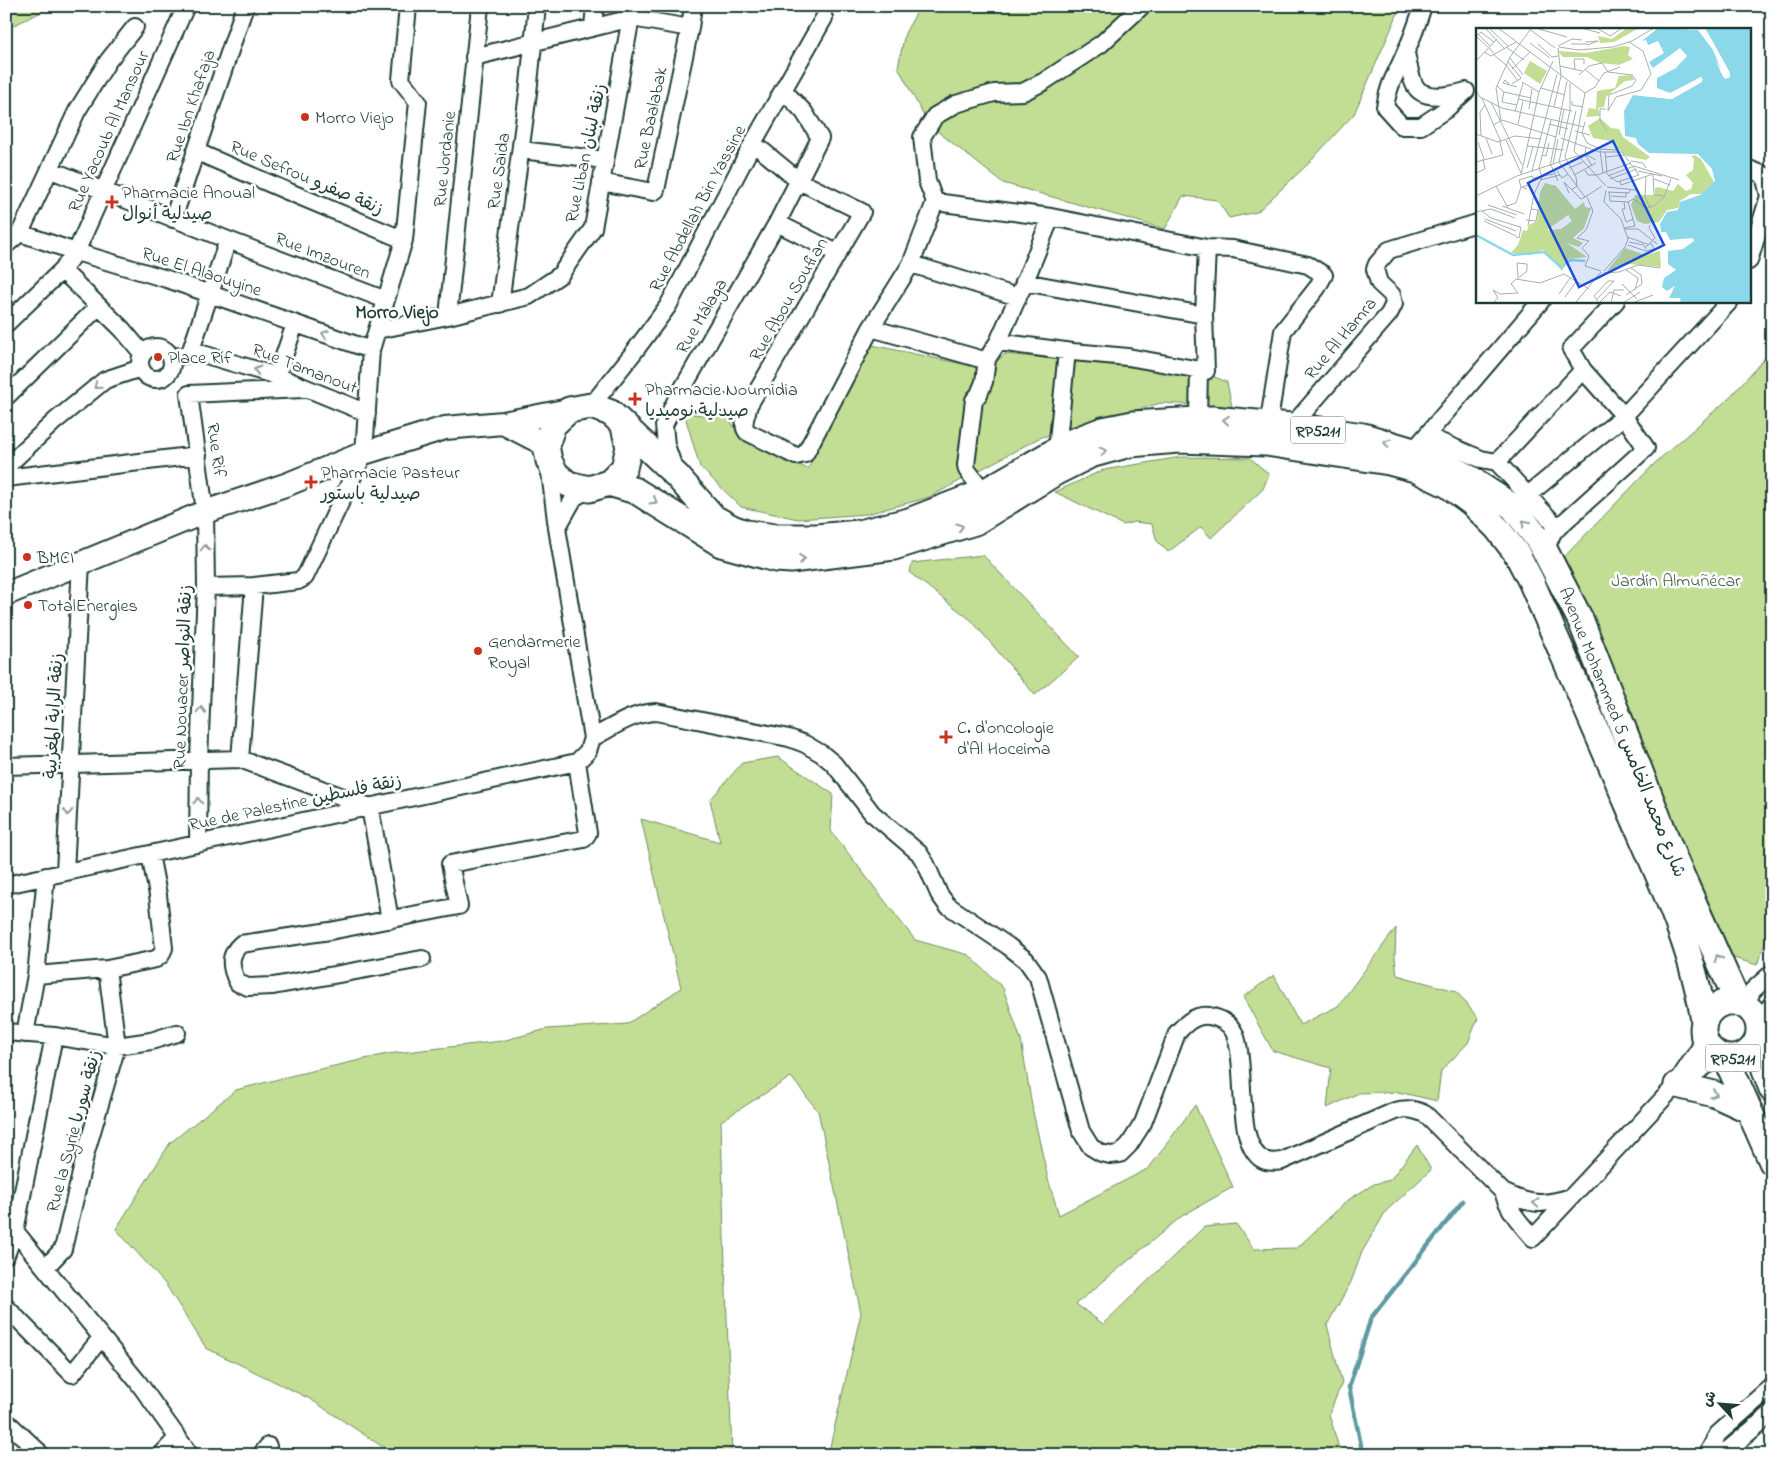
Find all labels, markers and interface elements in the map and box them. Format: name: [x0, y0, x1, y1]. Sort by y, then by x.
inset map: [1476, 28, 1750, 302]
street label: Rue Yacoub Al Mansour: [62, 46, 157, 217]
street label: Rue Ibn Khafaja: [160, 47, 223, 167]
street label: Rue Baalabak: [628, 65, 676, 172]
street label: Rue Liban زنقة لبنان: [560, 81, 614, 225]
place label: Morro Viejo: [315, 106, 394, 132]
street label: Rue Jordanie: [428, 109, 464, 209]
marker: Morro Viejo: [299, 111, 311, 123]
street label: Rue Abdellah Bin Yassine: [644, 120, 754, 297]
street label: Rue Saida: [482, 131, 518, 211]
street label: Rue Sefrou زنقة صفرو: [226, 135, 387, 223]
place label: Pharmacie Anoual صيدلية أنوال: [122, 181, 255, 228]
marker: Pharmacie Anoual صيدلية أنوال: [106, 196, 118, 208]
street label: Rue Imzouren: [271, 227, 374, 287]
street label: Rue Abou Soufian: [744, 233, 836, 367]
street label: Rue El Alaouyine: [138, 241, 266, 305]
street label: Rue Málaga: [671, 274, 736, 360]
street label: Rue Al Hamra: [1299, 292, 1384, 386]
district label: Morro Viejo: [355, 300, 439, 327]
one-way arrow: [321, 330, 330, 340]
street label: Rue Tamanout: [248, 338, 361, 402]
place label: Place Rif: [168, 346, 233, 372]
marker: Place Rif: [152, 351, 164, 363]
one-way arrow: [253, 365, 261, 375]
place label: Pharmacie Noumidia صيدلية نوميديا: [645, 378, 798, 425]
one-way arrow: [93, 381, 102, 390]
marker: Pharmacie Noumidia صيدلية نوميديا: [629, 393, 641, 405]
one-way arrow: [1222, 415, 1230, 426]
road number: RP5211: [1290, 416, 1346, 444]
street label: Rue Rif: [198, 422, 232, 480]
one-way arrow: [1383, 438, 1392, 448]
one-way arrow: [1099, 447, 1107, 457]
place label: Pharmacie Pasteur صيدلية باستور: [319, 461, 460, 508]
marker: Pharmacie Pasteur صيدلية باستور: [305, 476, 317, 488]
one-way arrow: [648, 495, 657, 505]
one-way arrow: [1522, 519, 1531, 529]
one-way arrow: [956, 522, 964, 532]
one-way arrow: [200, 543, 210, 551]
place label: BMCI: [36, 546, 74, 572]
marker: BMCI: [21, 551, 33, 563]
one-way arrow: [798, 554, 806, 565]
park label: Jardín Almuñécar: [1611, 569, 1741, 595]
street label: Rue Nouacer زنقة النواصر: [168, 584, 200, 770]
street label: Avenue Mohammed 5 شارع محمد الخامس: [1551, 584, 1691, 882]
place label: TotalEnergies: [38, 594, 138, 621]
marker: TotalEnergies: [22, 599, 34, 611]
place label: Gendarmerie Royal: [488, 630, 581, 677]
marker: Gendarmerie Royal: [472, 645, 484, 657]
street label: زنقة الراية المغربية: [39, 653, 71, 780]
one-way arrow: [195, 706, 206, 714]
place label: C. d'oncologie d'Al Hoceima: [957, 716, 1055, 763]
marker: C. d'oncologie d'Al Hoceima: [939, 730, 953, 744]
street label: Rue de Palestine زنقة فلسطين: [186, 769, 404, 839]
one-way arrow: [193, 797, 203, 804]
one-way arrow: [62, 808, 73, 816]
one-way arrow: [1713, 954, 1724, 963]
road number: RP5211: [1706, 1044, 1760, 1072]
street label: Rue la Syrie زنقة سوريا: [41, 1047, 109, 1216]
one-way arrow: [1710, 1088, 1718, 1098]
one-way arrow: [1532, 1198, 1540, 1209]
north arrow: [1696, 1378, 1746, 1428]
text: ش: [1697, 1387, 1722, 1410]

